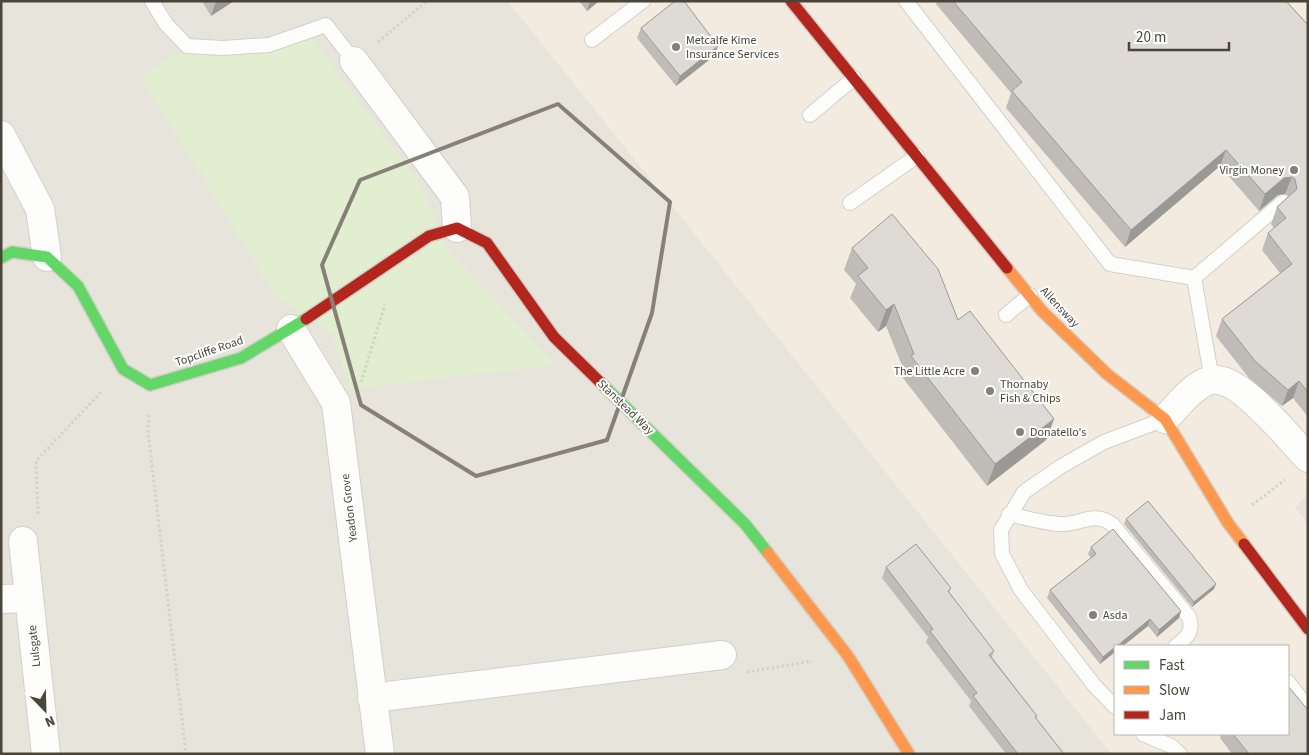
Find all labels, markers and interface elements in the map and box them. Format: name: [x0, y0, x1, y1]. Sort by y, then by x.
scale bar: [1129, 20, 1229, 52]
text: 20 m: [1136, 27, 1166, 48]
place label: Metcalfe Kime Insurance Services: [686, 32, 779, 63]
marker: Metcalfe Kime Insurance Services: [670, 41, 682, 53]
place label: Virgin Money: [1219, 162, 1284, 179]
marker: Virgin Money: [1288, 164, 1300, 176]
street label: Allensway: [1036, 283, 1083, 332]
street label: Topcliffe Road: [173, 332, 246, 371]
place label: The Little Acre: [894, 363, 965, 380]
marker: The Little Acre: [969, 365, 981, 377]
street label: Stanstead Way: [593, 376, 658, 439]
place label: Thornaby Fish & Chips: [1000, 376, 1061, 407]
marker: Thornaby Fish & Chips: [984, 385, 996, 397]
place label: Donatello's: [1030, 424, 1086, 441]
marker: Donatello's: [1014, 426, 1026, 438]
street label: Yeadon Grove: [337, 473, 362, 544]
place label: Asda: [1103, 607, 1128, 624]
marker: Asda: [1087, 609, 1099, 621]
street label: Lulsgate: [24, 624, 45, 668]
legend: [1114, 645, 1289, 735]
text: Fast: [1159, 655, 1185, 676]
text: Slow: [1159, 680, 1190, 701]
north arrow: [20, 685, 70, 735]
text: Jam: [1159, 705, 1186, 726]
text: N: [41, 710, 58, 732]

